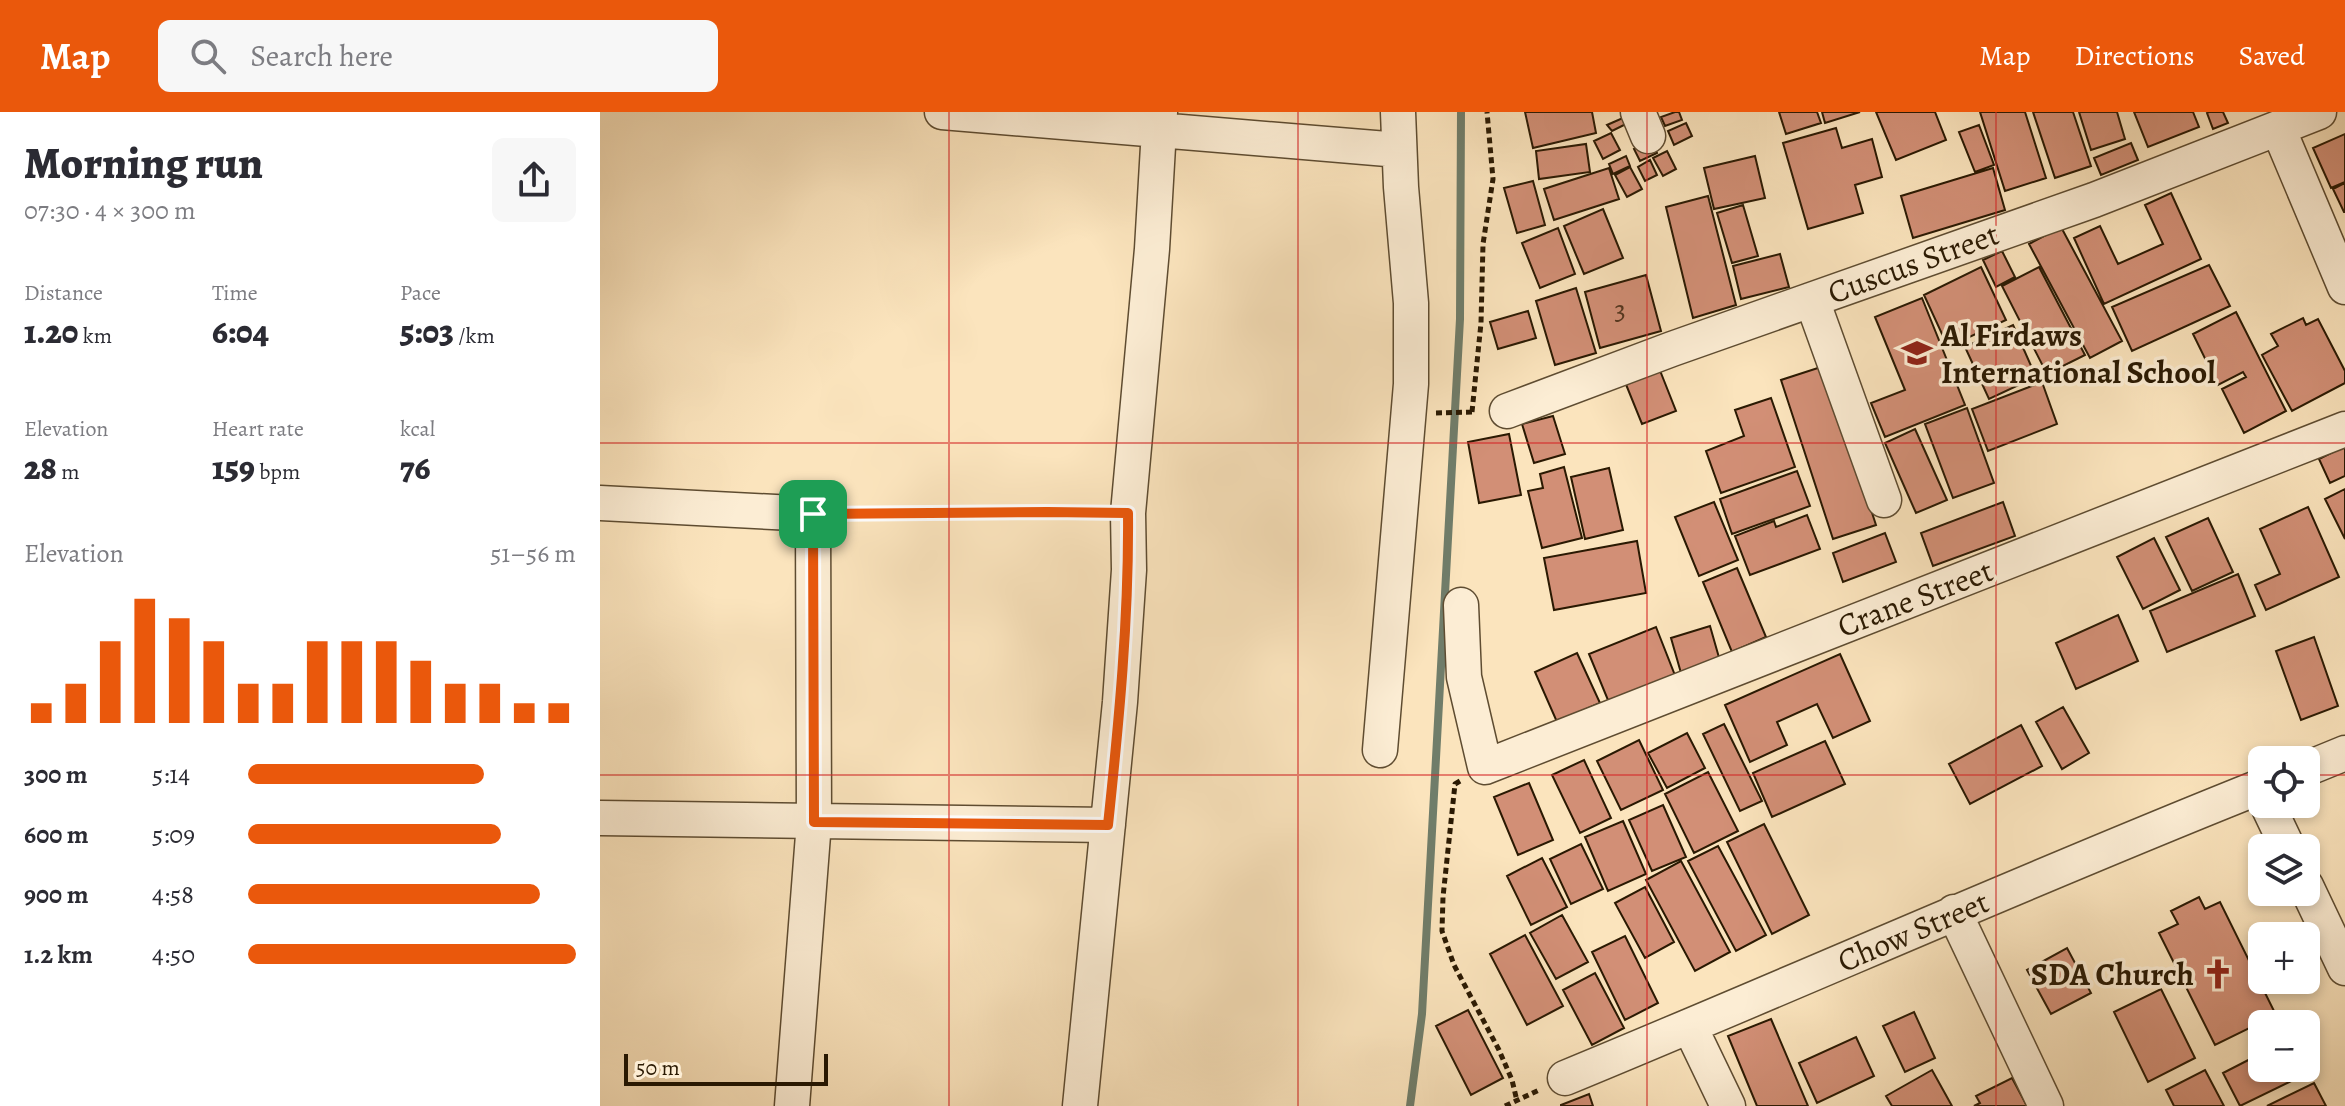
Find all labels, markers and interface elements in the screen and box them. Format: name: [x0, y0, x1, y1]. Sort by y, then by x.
search box: [158, 20, 718, 92]
text: Map: [40, 30, 110, 82]
icon: search: [186, 34, 230, 78]
text: Search here: [250, 36, 393, 76]
text: Map: [1979, 37, 2030, 75]
text: Directions: [2074, 37, 2195, 75]
text: Saved: [2239, 37, 2305, 75]
text: Morning run: [24, 133, 263, 193]
button: share: [492, 138, 576, 222]
text: 07:30 · 4 × 300 m: [24, 193, 196, 228]
street label: Cuscus Street: [1821, 212, 2005, 314]
text: Distance: [24, 278, 103, 308]
text: Time: [212, 278, 258, 308]
text: Pace: [400, 278, 441, 308]
house number: 3: [1614, 291, 1626, 329]
text: 1.20: [24, 308, 78, 355]
text: 6:04: [212, 308, 269, 355]
text: 5:03: [400, 308, 454, 355]
place label: Al Firdaws International School: [1940, 313, 2216, 394]
text: km: [78, 321, 112, 351]
text: /km: [454, 321, 495, 351]
school or university icon: Al Firdaws International School: [1900, 336, 1934, 370]
text: Elevation: [24, 414, 108, 444]
text: Heart rate: [212, 414, 304, 444]
text: kcal: [400, 414, 435, 444]
text: 28: [24, 444, 57, 491]
text: 159: [212, 444, 255, 491]
text: 76: [400, 444, 431, 491]
text: m: [57, 457, 79, 487]
text: bpm: [255, 457, 300, 487]
pin: [779, 480, 847, 548]
icon: arrive: [791, 492, 835, 536]
text: Elevation: [24, 536, 124, 571]
text: 51–56 m: [490, 536, 576, 571]
street label: Crane Street: [1831, 548, 1999, 648]
map controls: [2248, 746, 2320, 1082]
button: locate: [2248, 746, 2320, 818]
text: 300 m: [24, 757, 88, 792]
text: 5:14: [152, 757, 190, 792]
text: 600 m: [24, 817, 89, 852]
text: 5:09: [152, 817, 195, 852]
button: layers: [2248, 834, 2320, 906]
text: 900 m: [24, 877, 89, 912]
text: 4:58: [152, 877, 194, 912]
street label: Chow Street: [1831, 879, 1995, 983]
button: +: [2248, 922, 2320, 994]
text: 1.2 km: [24, 937, 93, 972]
text: 4:50: [152, 937, 195, 972]
place label: SDA Church: [2031, 952, 2194, 996]
church icon: SDA Church: [2201, 957, 2235, 991]
button: −: [2248, 1010, 2320, 1082]
scale bar: [624, 1050, 828, 1086]
text: 50 m: [636, 1053, 680, 1083]

